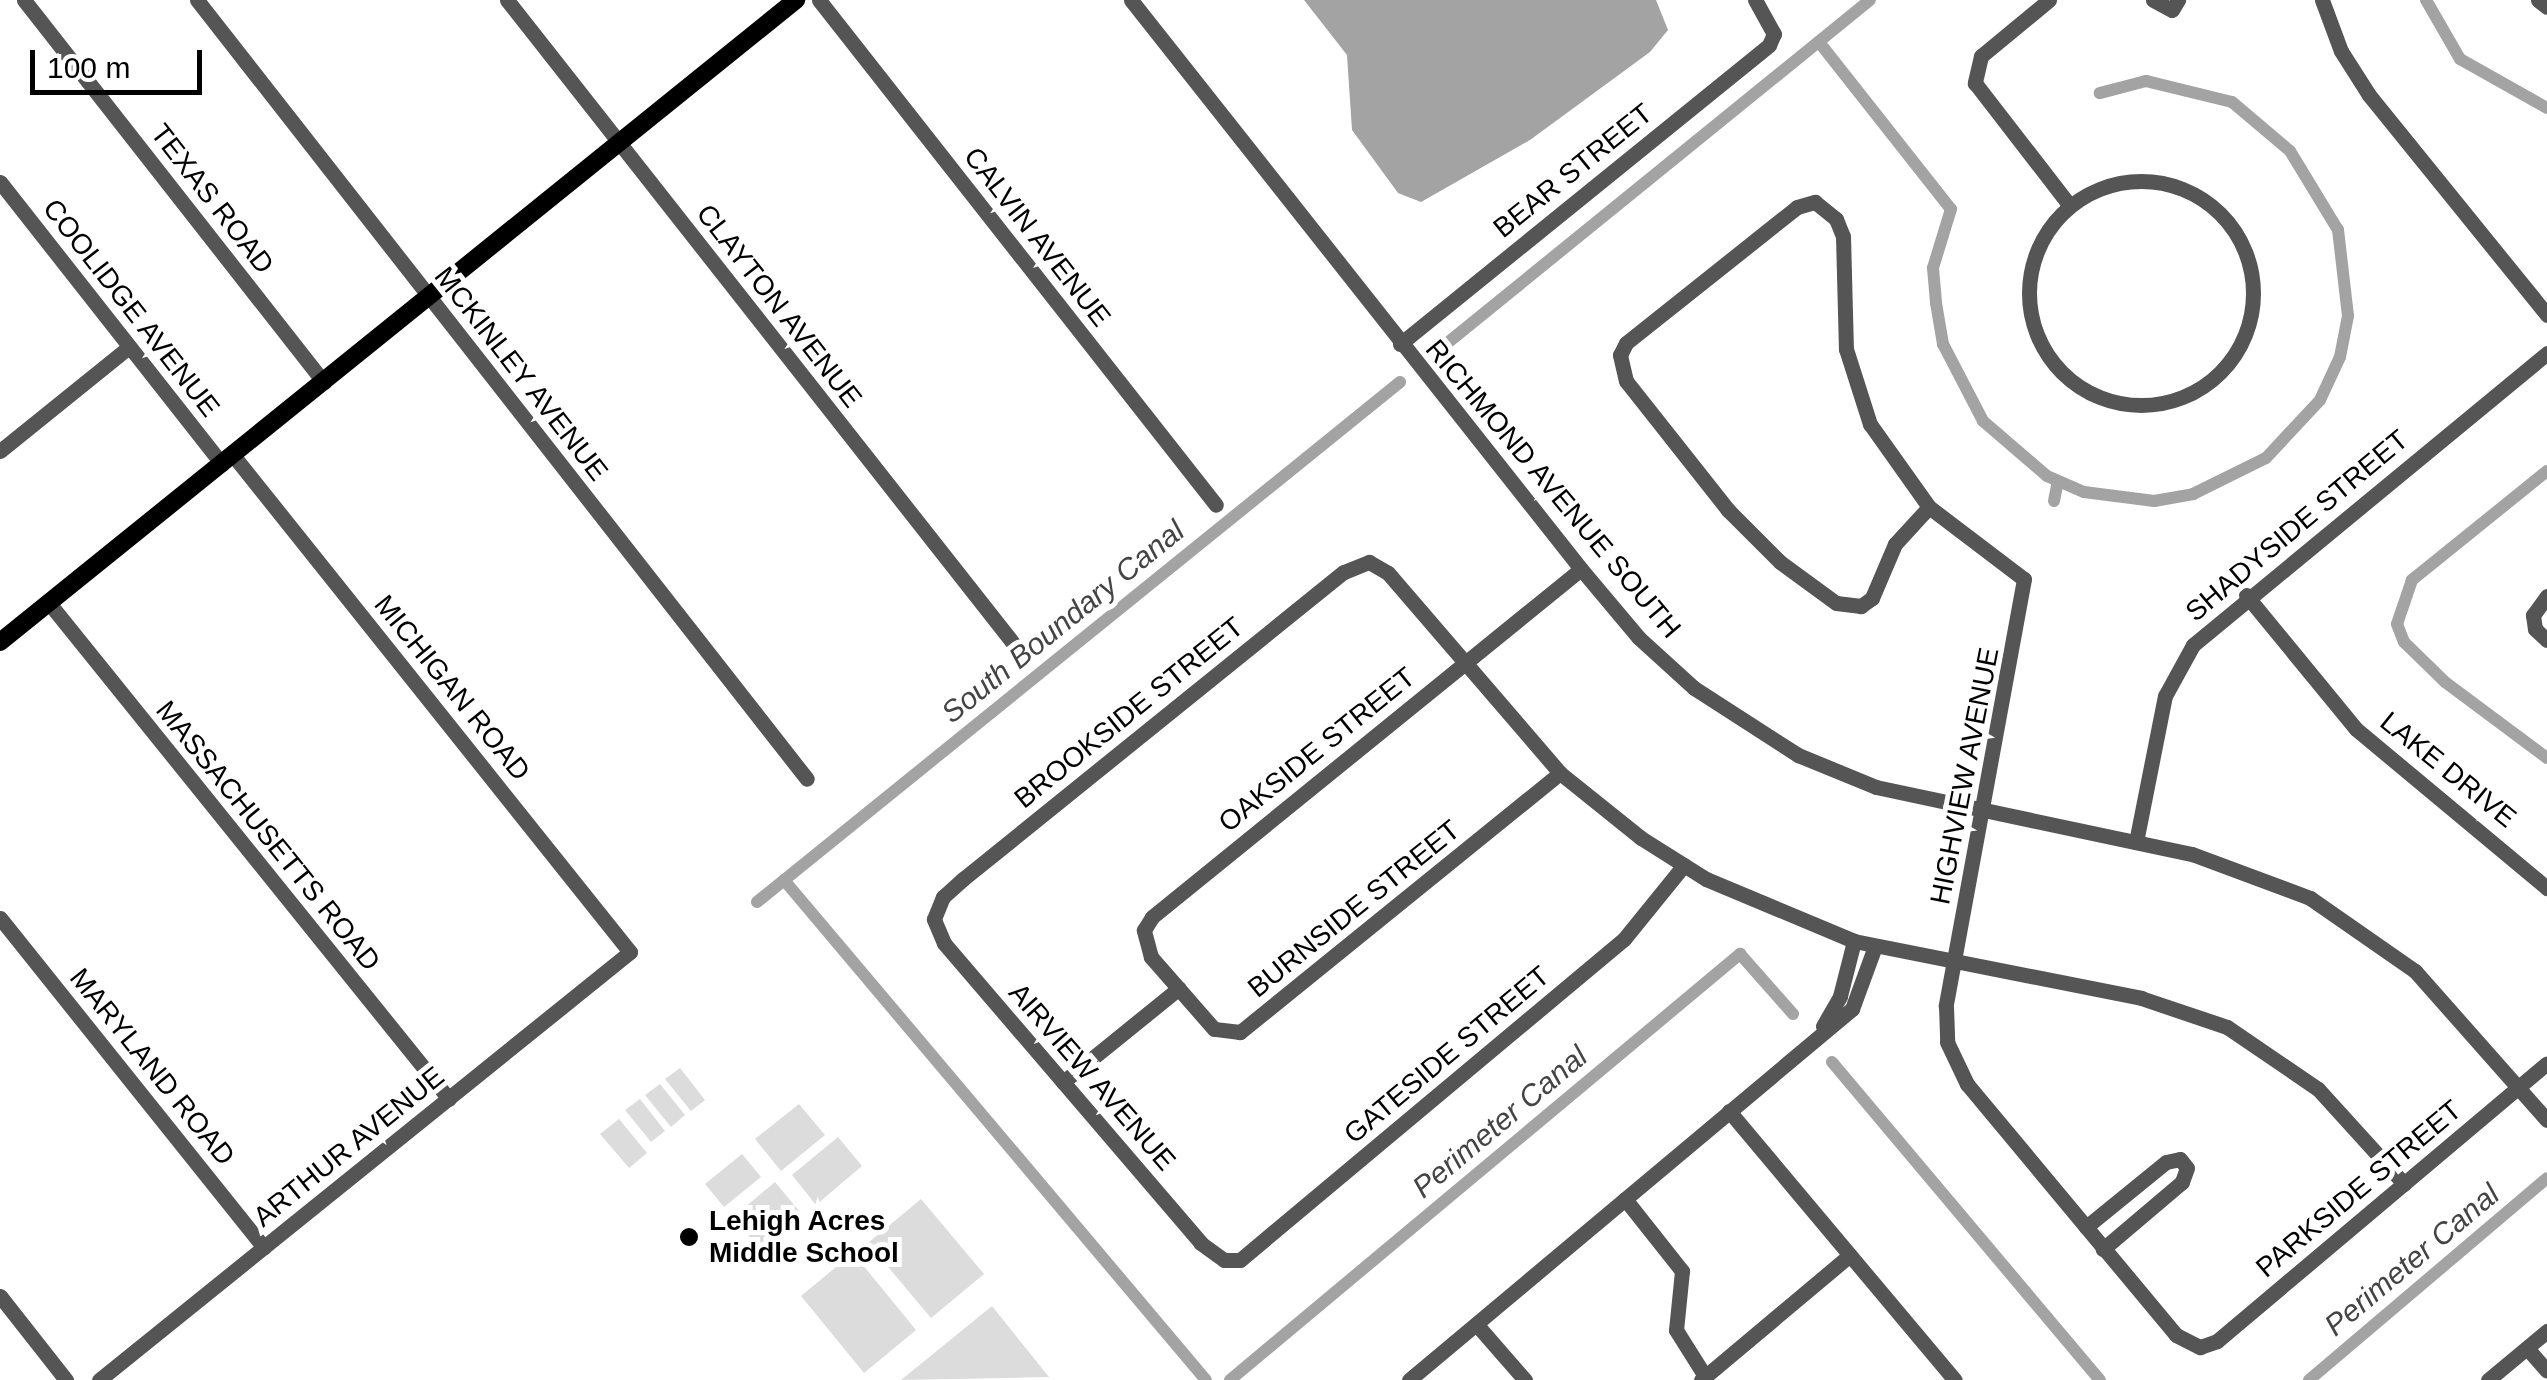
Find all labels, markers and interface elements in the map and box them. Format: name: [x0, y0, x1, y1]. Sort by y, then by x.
scale bar: [35, 30, 208, 92]
text: 100 m: [47, 51, 130, 84]
street label: BEAR STREET: [1487, 97, 1659, 245]
street label: TEXAS ROAD: [143, 118, 281, 280]
street label: CALVIN AVENUE: [956, 140, 1118, 334]
street label: COOLIDGE AVENUE: [35, 192, 227, 424]
street label: CLAYTON AVENUE: [689, 197, 869, 415]
street label: MCKINLEY AVENUE: [426, 260, 616, 488]
street label: RICHMOND AVENUE SOUTH: [1418, 332, 1688, 646]
street label: SHADYSIDE STREET: [2179, 423, 2415, 629]
water label: South Boundary Canal: [934, 513, 1192, 731]
street label: MICHIGAN ROAD: [367, 589, 537, 787]
street label: BROOKSIDE STREET: [1008, 610, 1250, 816]
street label: HIGHVIEW AVENUE: [1923, 644, 2007, 908]
street label: OAKSIDE STREET: [1212, 661, 1422, 839]
street label: MASSACHUSETTS ROAD: [149, 694, 387, 978]
street label: LAKE DRIVE: [2373, 705, 2523, 835]
street label: BURNSIDE STREET: [1241, 813, 1467, 1005]
street label: GATESIDE STREET: [1337, 959, 1557, 1151]
street label: MARYLAND ROAD: [62, 962, 242, 1172]
street label: AIRVIEW AVENUE: [1001, 976, 1183, 1178]
water label: Perimeter Canal: [1405, 1039, 1595, 1205]
street label: ARTHUR AVENUE: [246, 1059, 452, 1235]
street label: PARKSIDE STREET: [2249, 1093, 2469, 1285]
water label: Perimeter Canal: [2317, 1177, 2507, 1343]
place label: Lehigh Acres Middle School: [709, 1204, 899, 1270]
marker: Lehigh Acres Middle School: [678, 1226, 700, 1248]

